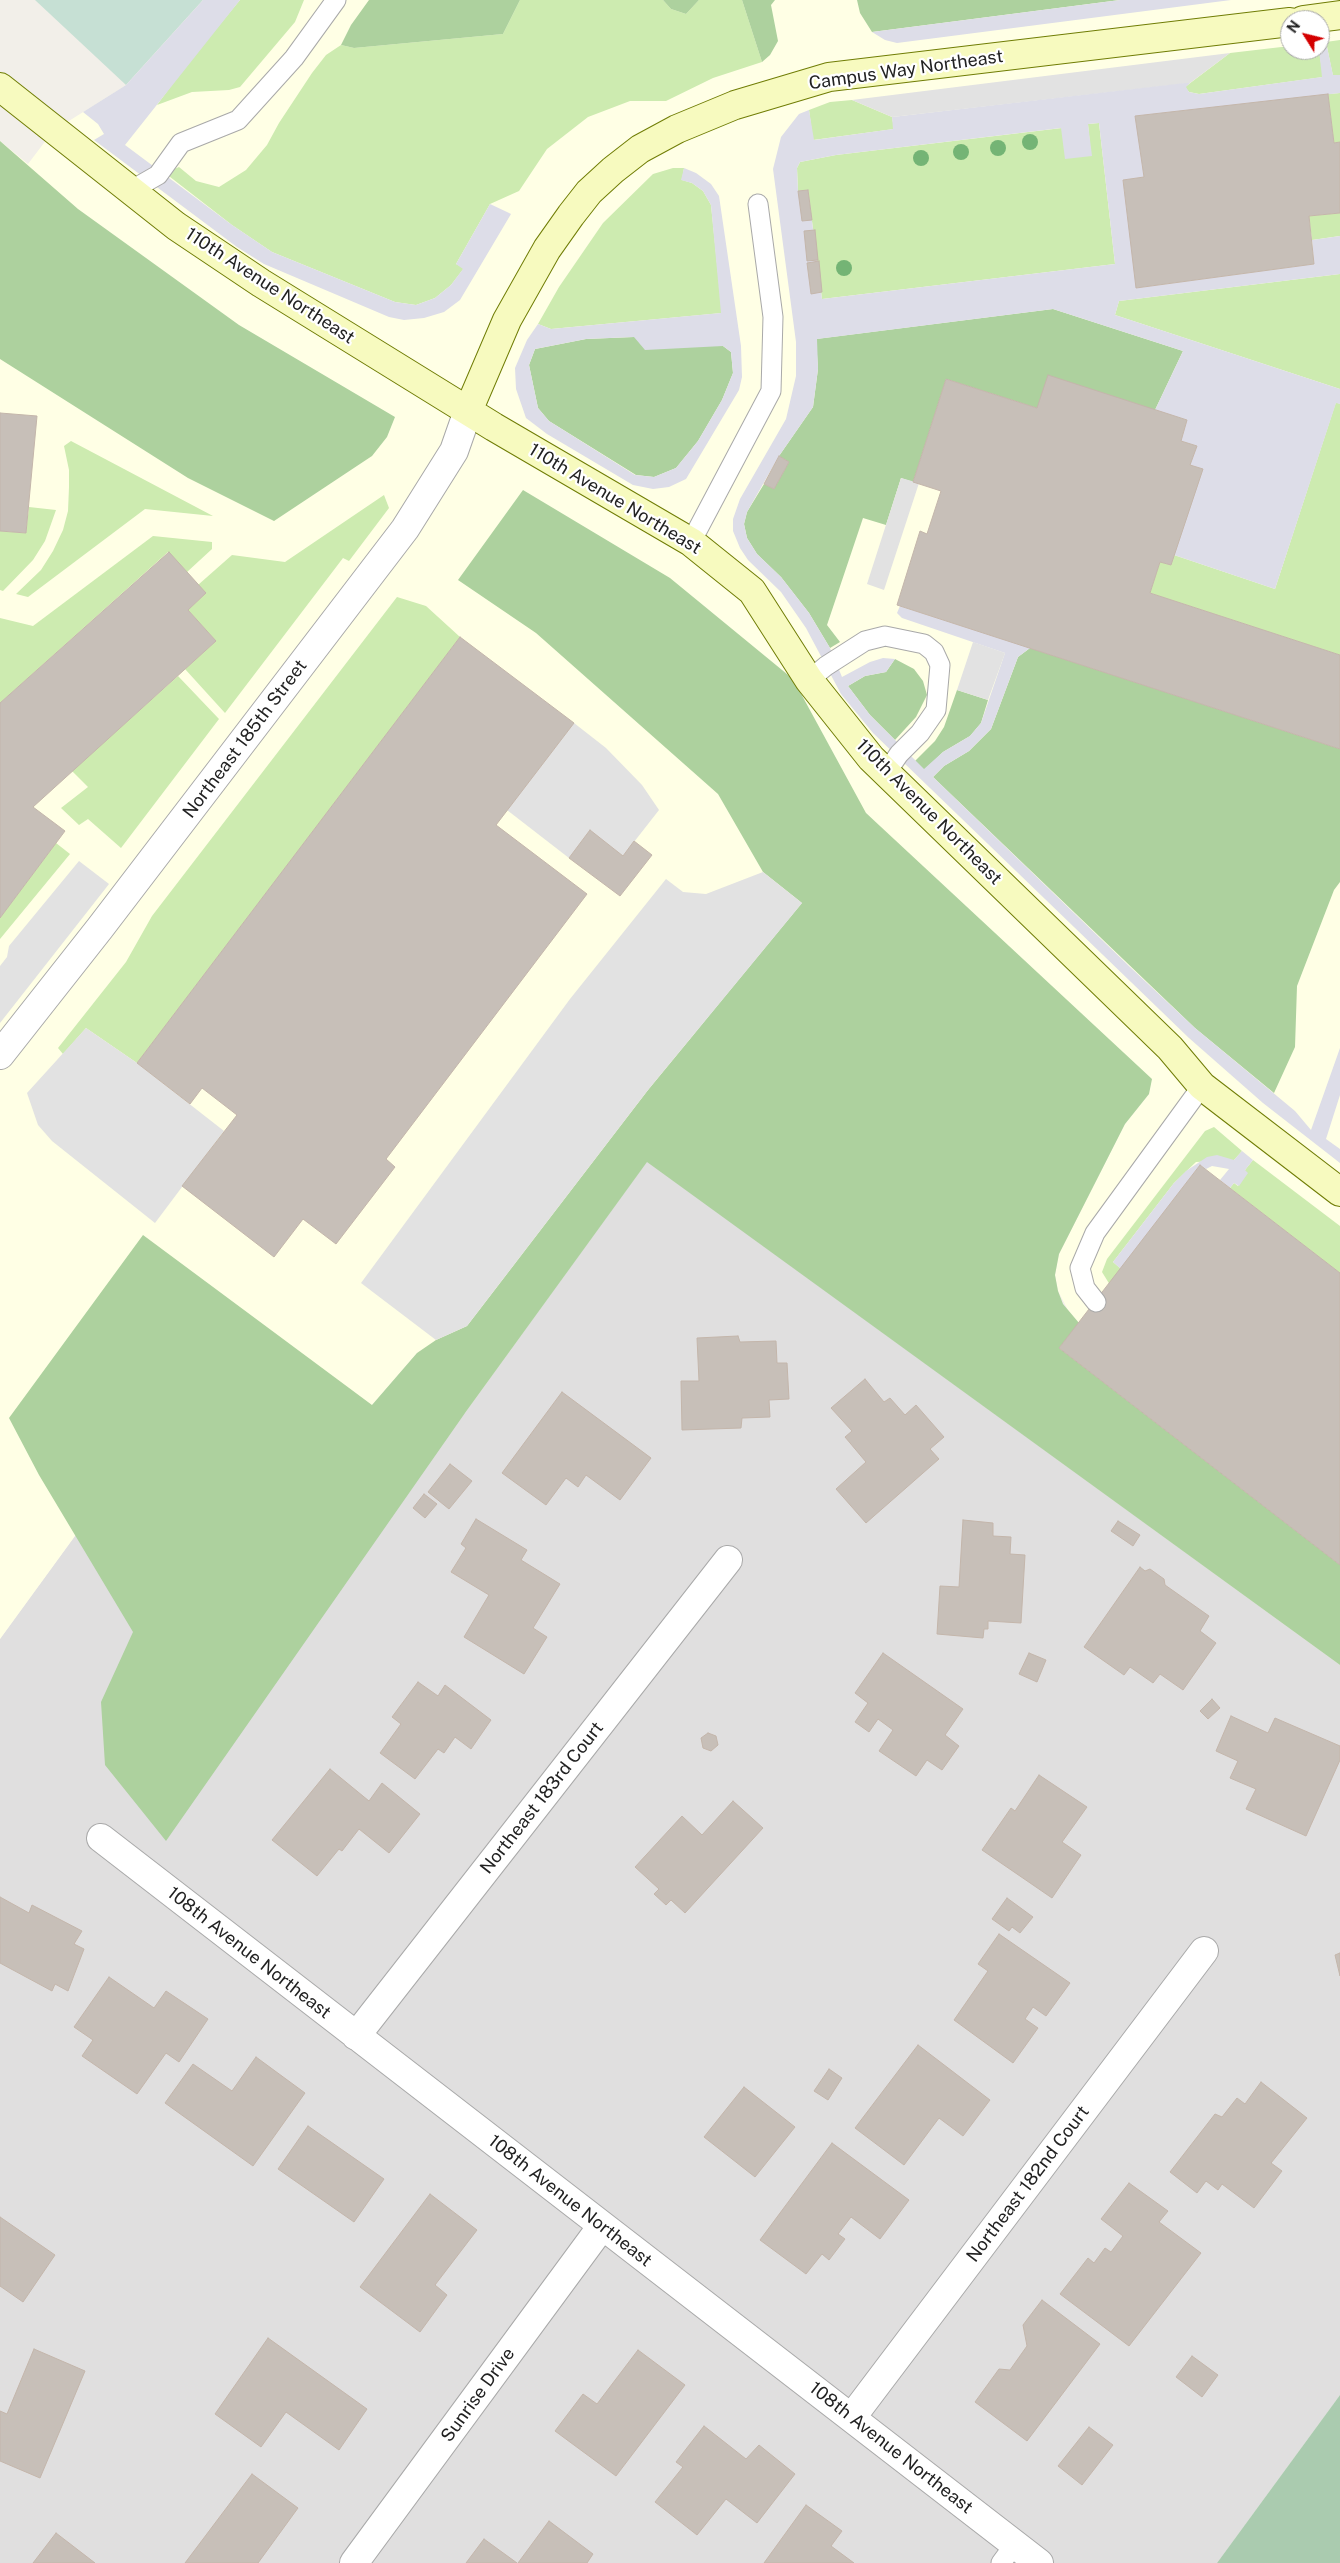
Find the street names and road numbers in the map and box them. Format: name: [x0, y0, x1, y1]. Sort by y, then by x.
street label: Campus Way Northeast: [807, 46, 1005, 94]
street label: 110th Avenue Northeast: [181, 223, 359, 349]
street label: 110th Avenue Northeast: [525, 439, 705, 559]
street label: Northeast 185th Street: [178, 655, 312, 823]
street label: 110th Avenue Northeast: [852, 735, 1006, 889]
street label: Northeast 183rd Court: [476, 1718, 608, 1878]
street label: 108th Avenue Northeast: [163, 1882, 335, 2024]
street label: Northeast 182nd Court: [962, 2102, 1094, 2266]
street label: 108th Avenue Northeast: [484, 2130, 656, 2272]
street label: Sunrise Drive: [437, 2344, 519, 2446]
street label: 108th Avenue Northeast: [805, 2377, 977, 2519]

